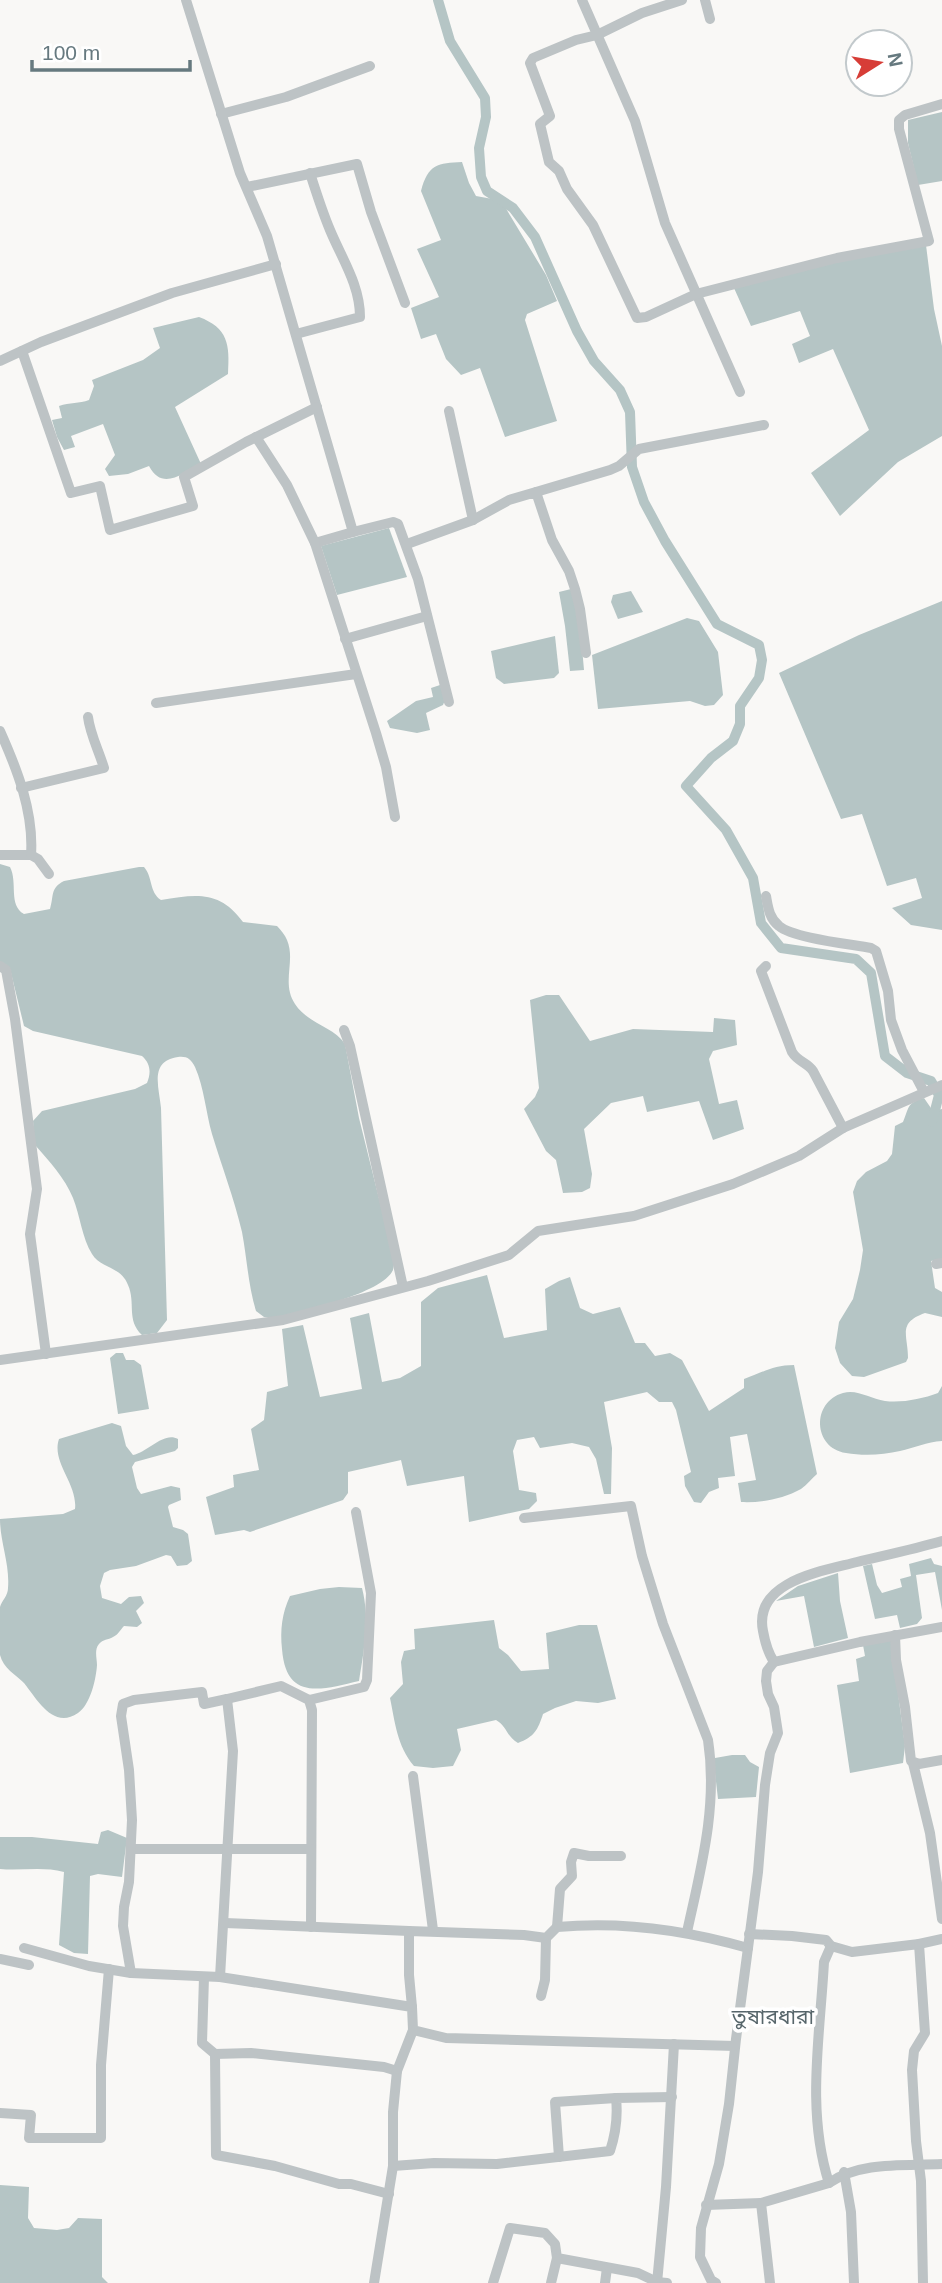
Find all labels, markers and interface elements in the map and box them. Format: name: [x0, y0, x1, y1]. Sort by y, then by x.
scale bar: [32, 28, 189, 72]
north arrow: [844, 28, 914, 98]
text: 100 m: [42, 41, 100, 64]
text: N: [884, 51, 907, 69]
district label: তুষারধারা: [731, 2005, 815, 2030]

